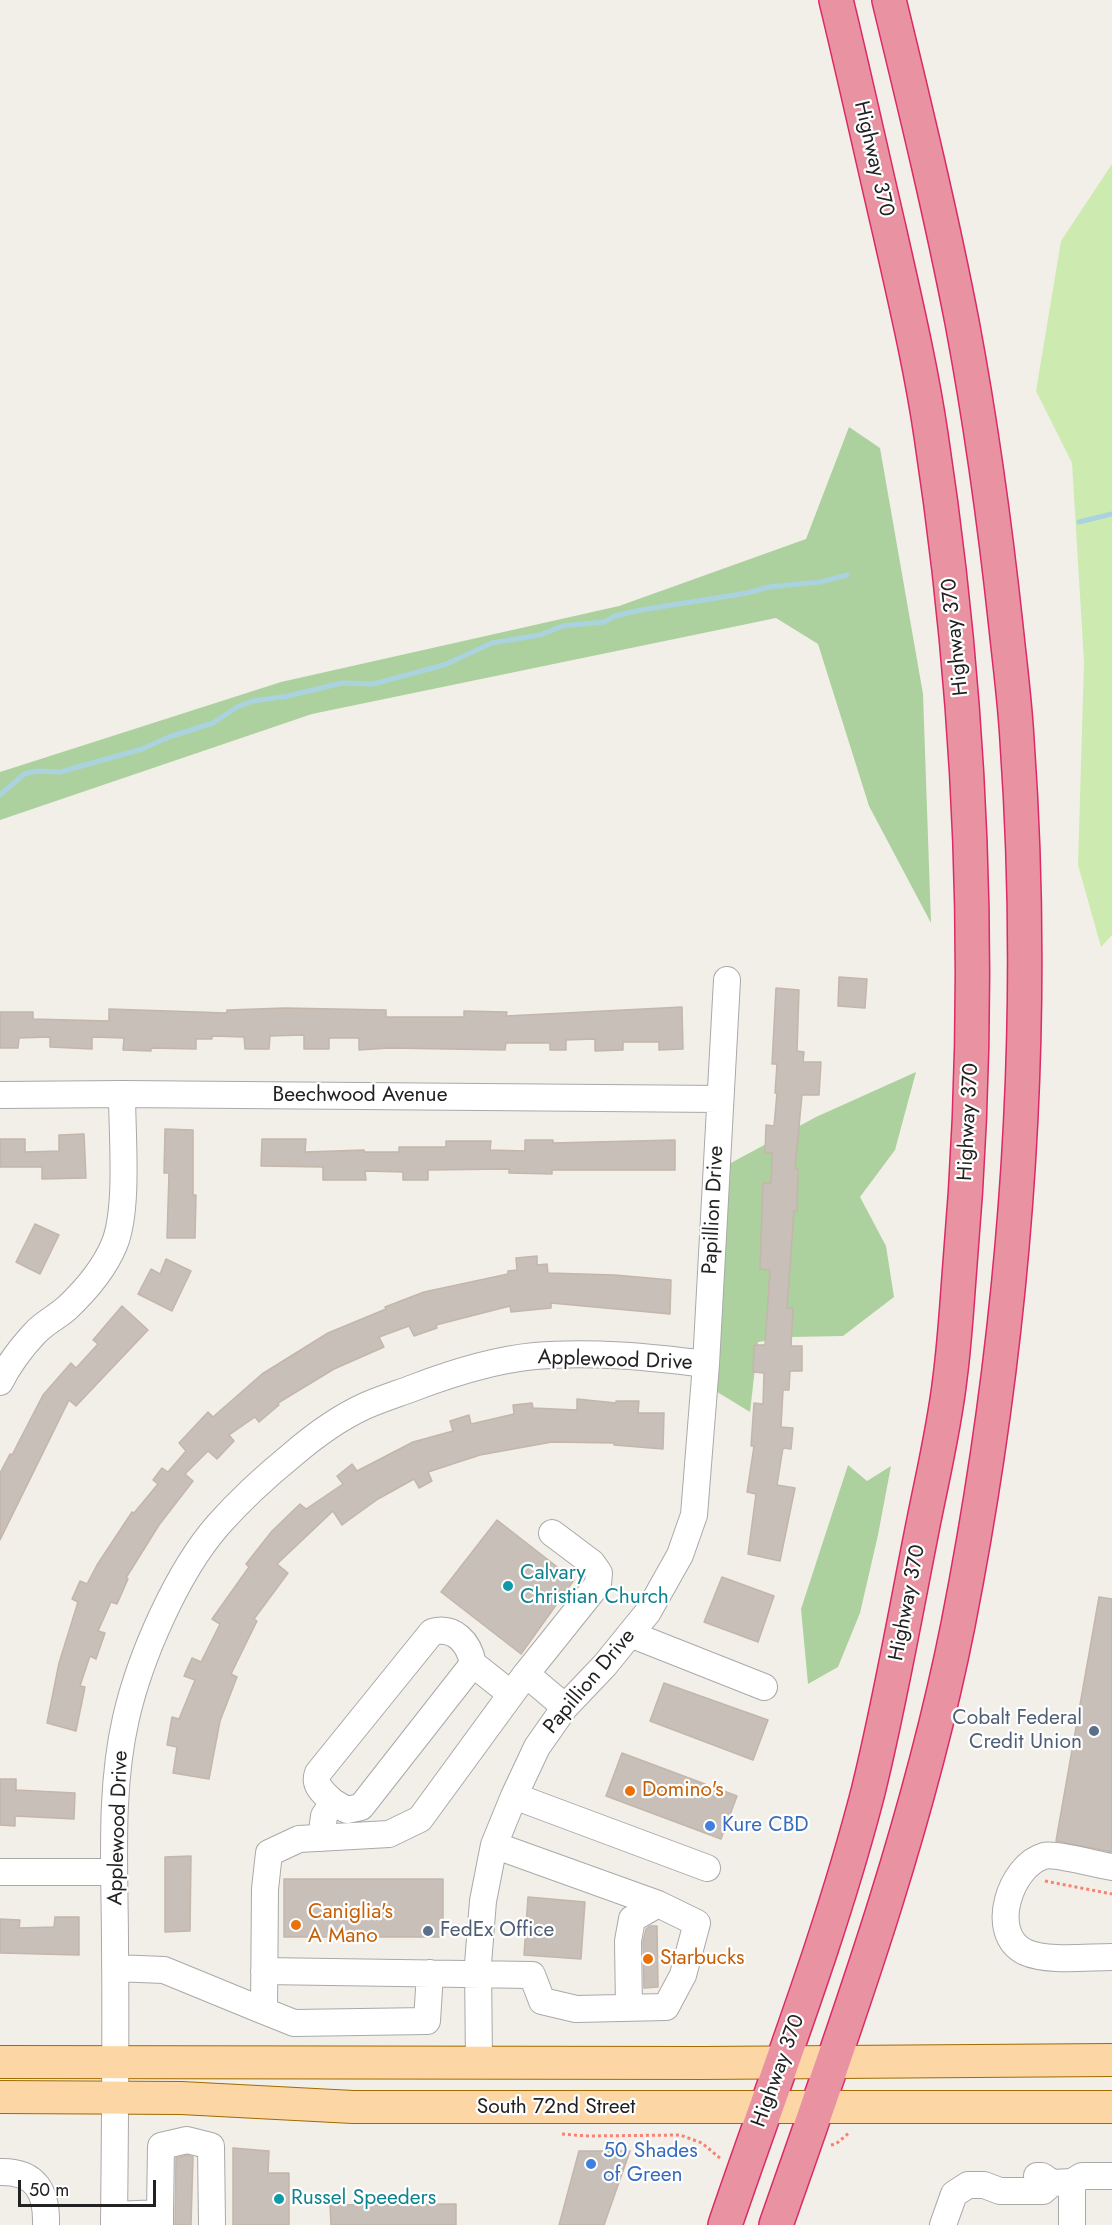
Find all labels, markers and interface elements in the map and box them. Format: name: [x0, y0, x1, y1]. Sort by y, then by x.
street label: Highway 370: [847, 99, 899, 219]
street label: Highway 370: [937, 577, 975, 697]
street label: Highway 370: [953, 1062, 985, 1182]
street label: Beechwood Avenue: [273, 1083, 447, 1109]
street label: Papillion Drive: [698, 1145, 730, 1275]
street label: Applewood Drive: [537, 1346, 693, 1376]
street label: Highway 370: [884, 1543, 932, 1663]
place label: Calvary Christian Church: [520, 1561, 669, 1611]
marker: Calvary Christian Church: [501, 1579, 515, 1593]
street label: Papillion Drive: [539, 1624, 641, 1740]
place label: Cobalt Federal Credit Union: [952, 1706, 1082, 1756]
marker: Cobalt Federal Credit Union: [1087, 1724, 1101, 1738]
street label: Applewood Drive: [104, 1750, 134, 1906]
place label: Domino's: [642, 1778, 724, 1804]
marker: Domino's: [623, 1784, 637, 1798]
place label: Kure CBD: [722, 1813, 809, 1839]
marker: Kure CBD: [703, 1819, 717, 1833]
place label: Caniglia's A Mano: [308, 1900, 393, 1950]
marker: Caniglia's A Mano: [289, 1918, 303, 1932]
place label: FedEx Office: [440, 1918, 554, 1944]
marker: FedEx Office: [421, 1924, 435, 1938]
place label: Starbucks: [660, 1946, 745, 1972]
marker: Starbucks: [641, 1952, 655, 1966]
street label: Highway 370: [747, 2011, 811, 2131]
street label: South 72nd Street: [477, 2095, 635, 2121]
place label: 50 Shades of Green: [603, 2139, 698, 2189]
marker: 50 Shades of Green: [584, 2157, 598, 2171]
scale bar: [21, 2168, 159, 2206]
text: 50 m: [29, 2177, 69, 2203]
place label: Russel Speeders: [291, 2186, 436, 2212]
marker: Russel Speeders: [272, 2192, 286, 2206]

